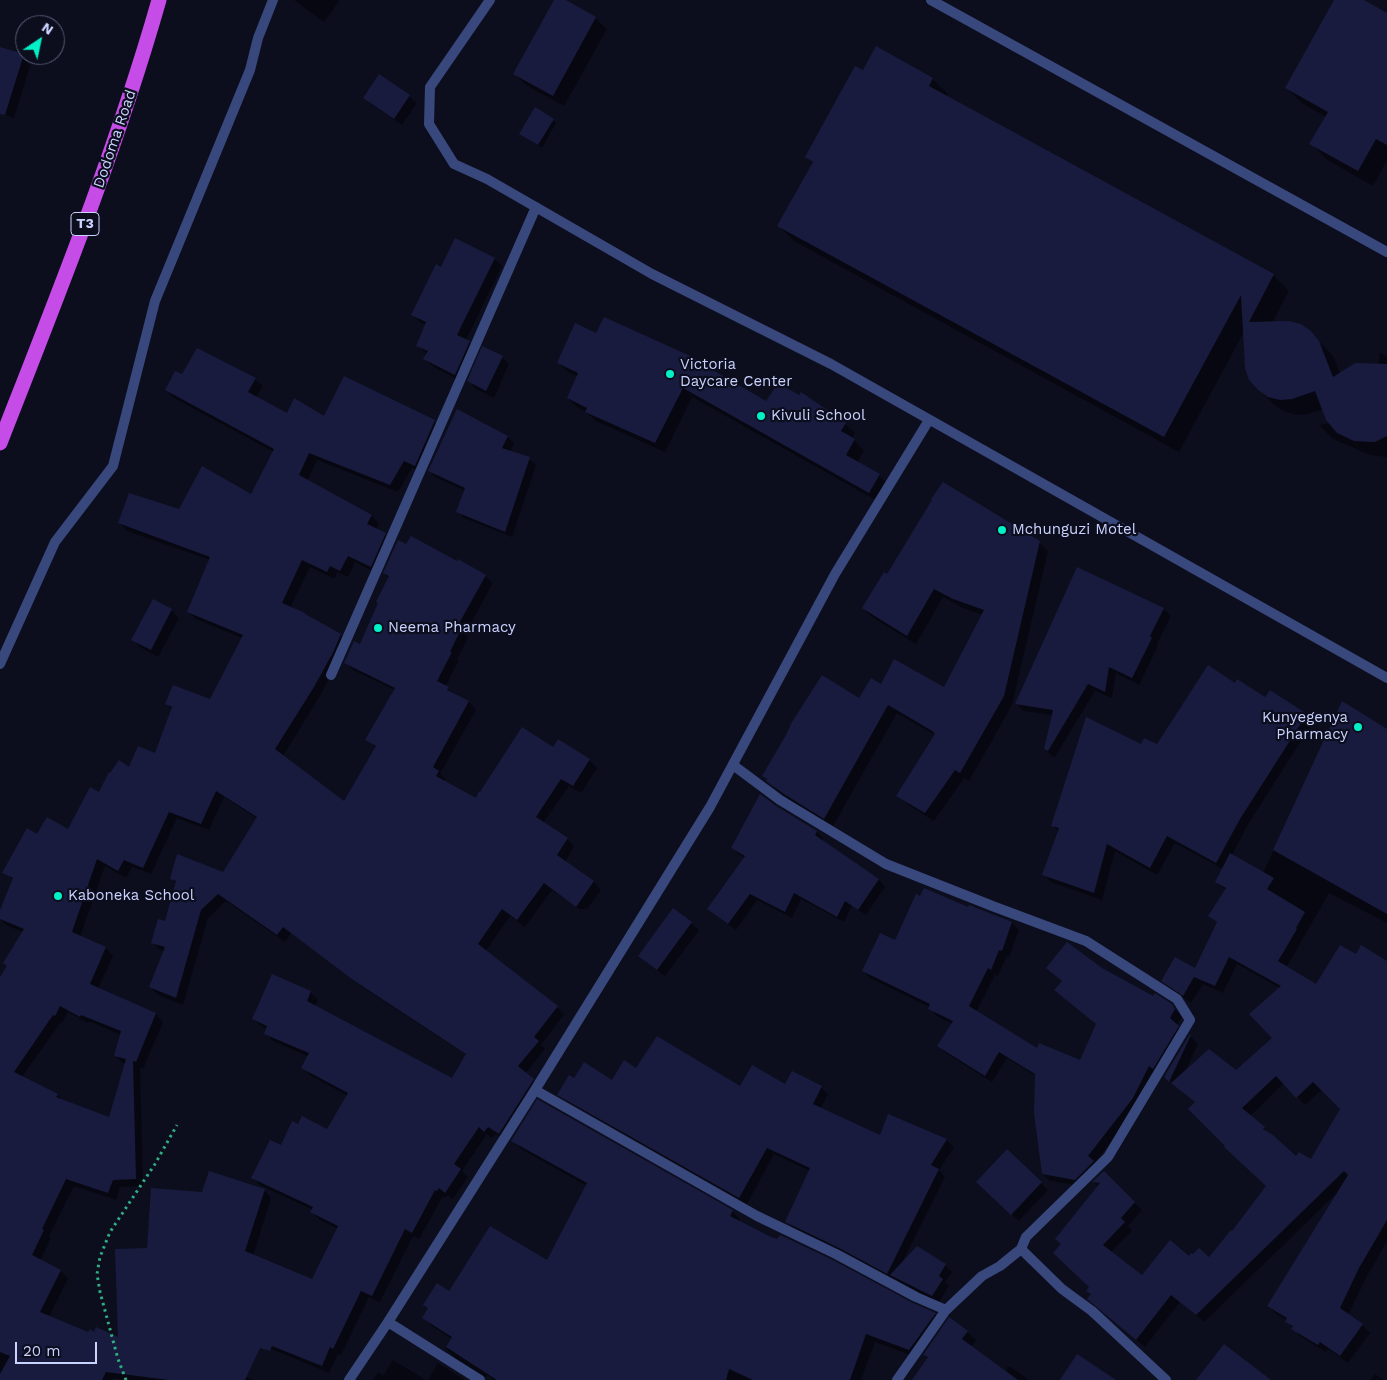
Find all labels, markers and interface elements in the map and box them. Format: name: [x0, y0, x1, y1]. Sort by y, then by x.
north arrow: [15, 15, 65, 65]
text: N: [39, 19, 57, 38]
street label: Dodoma Road: [90, 88, 140, 190]
road number: T3: [71, 212, 99, 235]
place label: Victoria Daycare Center: [680, 356, 792, 391]
marker: Victoria Daycare Center: [664, 368, 676, 380]
place label: Kivuli School: [771, 407, 865, 425]
marker: Kivuli School: [755, 410, 767, 422]
place label: Mchunguzi Motel: [1012, 521, 1136, 539]
marker: Mchunguzi Motel: [996, 524, 1008, 536]
place label: Neema Pharmacy: [388, 619, 516, 637]
marker: Neema Pharmacy: [372, 622, 384, 634]
place label: Kunyegenya Pharmacy: [1262, 709, 1348, 744]
marker: Kunyegenya Pharmacy: [1352, 721, 1364, 733]
place label: Kaboneka School: [68, 887, 194, 905]
marker: Kaboneka School: [52, 890, 64, 902]
scale bar: [18, 1332, 100, 1364]
text: 20 m: [23, 1342, 61, 1360]

